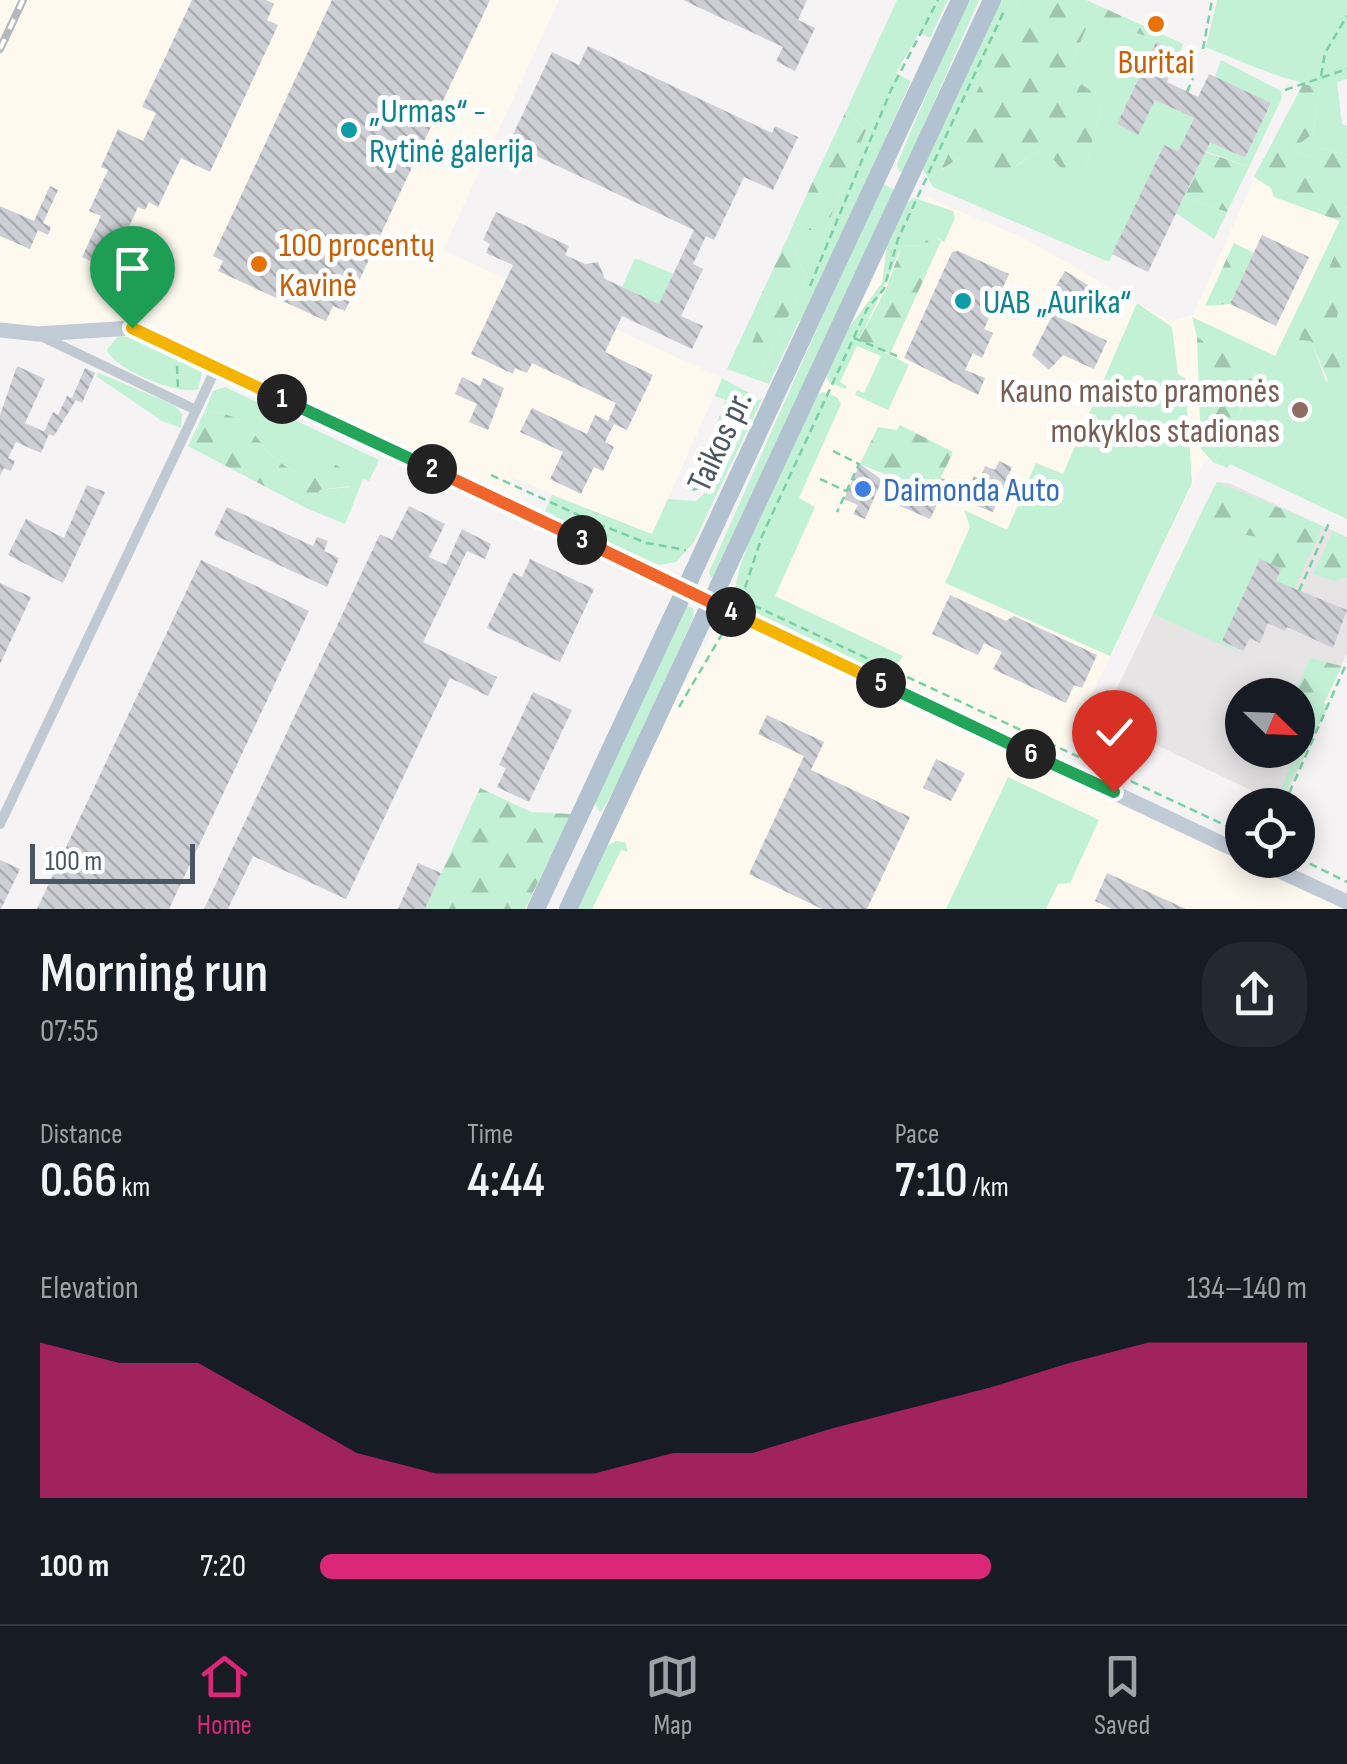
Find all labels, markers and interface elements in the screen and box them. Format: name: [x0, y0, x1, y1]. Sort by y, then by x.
marker: Buritai: [1145, 13, 1167, 35]
place label: Buritai: [1117, 41, 1195, 84]
place label: „Urmas“ - Rytinė galerija: [369, 90, 534, 173]
marker: „Urmas“ - Rytinė galerija: [338, 119, 360, 141]
place label: 100 procentų Kavinė: [279, 224, 435, 307]
pin: [90, 226, 175, 329]
icon: arrive: [105, 241, 160, 296]
marker: 100 procentų Kavinė: [248, 253, 270, 275]
place label: UAB „Aurika“: [983, 281, 1131, 324]
marker: UAB „Aurika“: [952, 290, 974, 312]
place label: Kauno maisto pramonės mokyklos stadionas: [1000, 370, 1280, 453]
pin: 1: [257, 374, 307, 424]
text: 1: [277, 382, 287, 415]
street label: Taikos pr.: [678, 384, 762, 499]
marker: Kauno maisto pramonės mokyklos stadionas: [1289, 399, 1311, 421]
pin: 2: [407, 444, 457, 494]
text: 2: [426, 452, 438, 485]
place label: Daimonda Auto: [883, 469, 1060, 512]
marker: Daimonda Auto: [852, 478, 874, 500]
pin: 3: [557, 515, 607, 565]
text: 3: [576, 523, 588, 556]
pin: 4: [706, 587, 756, 637]
text: 4: [724, 595, 738, 628]
pin: 5: [856, 658, 906, 708]
text: 5: [875, 666, 887, 699]
north arrow: [1225, 678, 1315, 768]
map controls: [1225, 678, 1315, 878]
pin: [1072, 690, 1157, 793]
icon: check: [1087, 705, 1142, 760]
pin: 6: [1006, 729, 1056, 779]
text: 6: [1024, 737, 1038, 770]
button: locate: [1225, 788, 1315, 878]
scale bar: [30, 839, 195, 884]
text: 100 m: [45, 845, 102, 878]
text: Morning run: [40, 941, 268, 1008]
button: share: [1202, 942, 1307, 1047]
text: 07:55: [40, 1012, 99, 1051]
text: Distance: [40, 1118, 123, 1151]
text: Time: [467, 1118, 513, 1151]
text: Pace: [895, 1118, 939, 1151]
text: 0.66: [40, 1151, 117, 1211]
text: 4:44: [467, 1151, 545, 1211]
text: 7:10: [895, 1151, 968, 1211]
text: km: [117, 1171, 150, 1204]
text: /km: [968, 1171, 1009, 1204]
text: Elevation: [40, 1269, 139, 1308]
text: 134–140 m: [1187, 1269, 1307, 1308]
text: 100 m: [40, 1547, 109, 1586]
text: 7:20: [200, 1547, 246, 1586]
tab: Home: [197, 1649, 252, 1742]
tab: Map: [645, 1649, 700, 1742]
tab: Saved: [1094, 1649, 1150, 1742]

